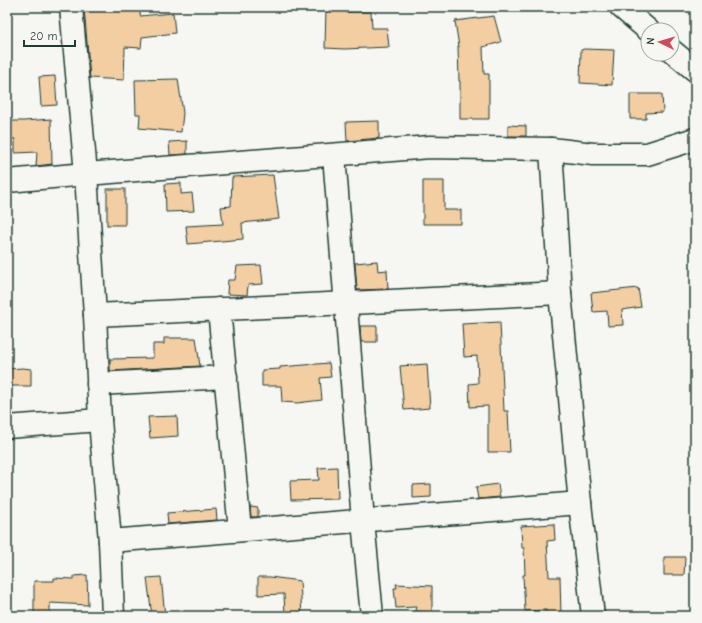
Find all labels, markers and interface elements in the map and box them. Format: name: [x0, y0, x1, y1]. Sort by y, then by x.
scale bar: [24, 22, 75, 48]
north arrow: [640, 22, 680, 62]
text: 20 m: [30, 29, 58, 43]
text: N: [644, 37, 657, 45]

